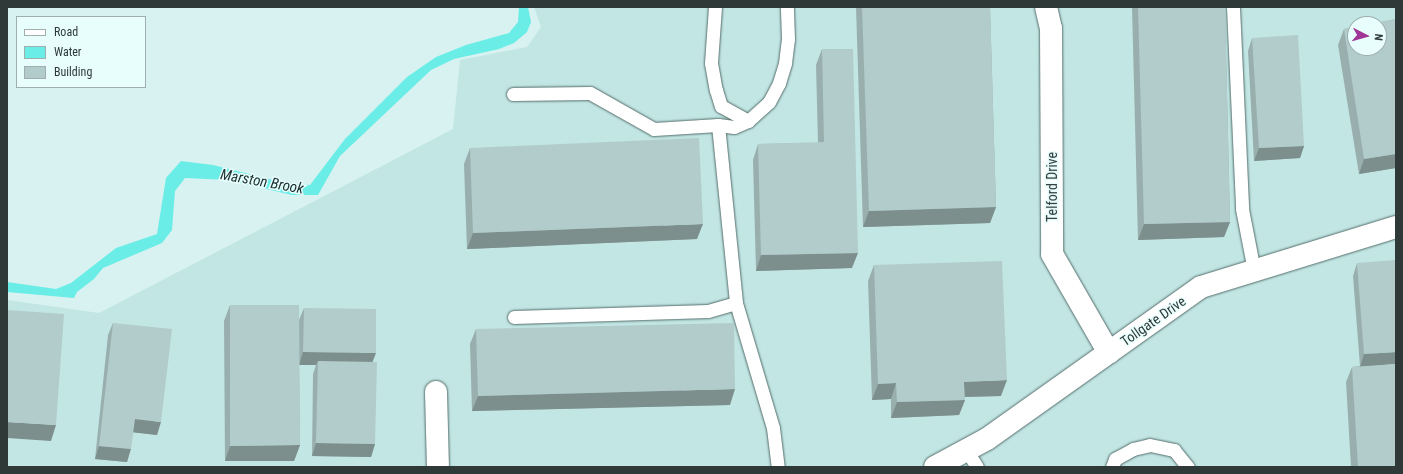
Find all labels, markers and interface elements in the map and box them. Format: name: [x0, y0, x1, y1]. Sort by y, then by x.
legend: [16, 16, 146, 88]
north arrow: [1347, 16, 1387, 56]
text: Road: [54, 25, 78, 39]
text: N: [1372, 33, 1385, 41]
text: Water: [54, 45, 82, 59]
text: Building: [54, 65, 92, 79]
street label: Telford Drive: [1044, 152, 1060, 222]
water label: Marston Brook: [219, 166, 305, 198]
street label: Tollgate Drive: [1117, 292, 1189, 350]

